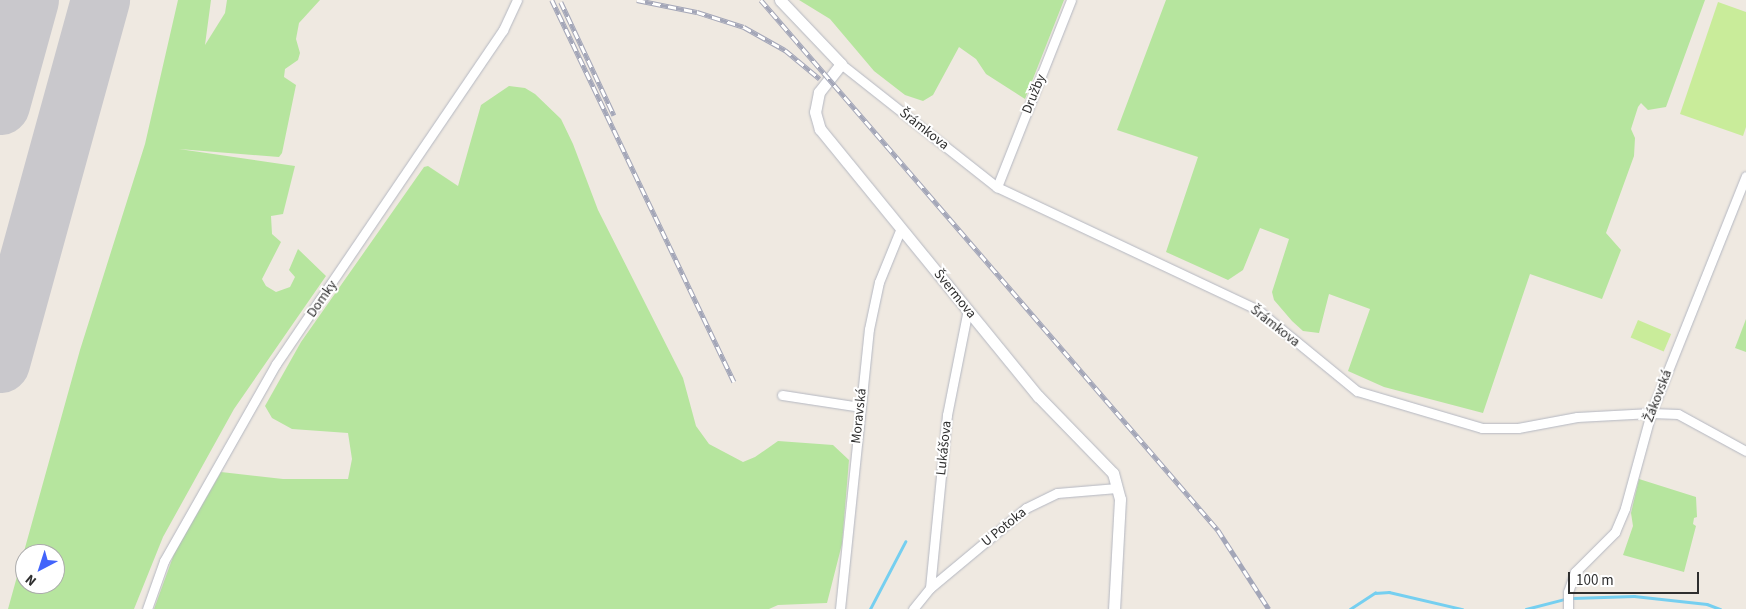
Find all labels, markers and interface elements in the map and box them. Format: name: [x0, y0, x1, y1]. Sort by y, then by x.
street label: Družby: [1018, 72, 1050, 116]
street label: Šrámkova: [896, 104, 952, 154]
street label: Švermova: [930, 266, 980, 322]
street label: Domky: [303, 277, 341, 321]
street label: Šrámkova: [1247, 301, 1303, 351]
street label: Žákovská: [1640, 367, 1676, 425]
street label: Moravská: [848, 387, 870, 445]
street label: Lukášova: [933, 420, 955, 476]
street label: U Potoka: [978, 504, 1030, 550]
north arrow: [15, 544, 65, 594]
scale bar: [1571, 562, 1702, 594]
text: N: [21, 569, 41, 590]
text: 100 m: [1576, 570, 1614, 591]

